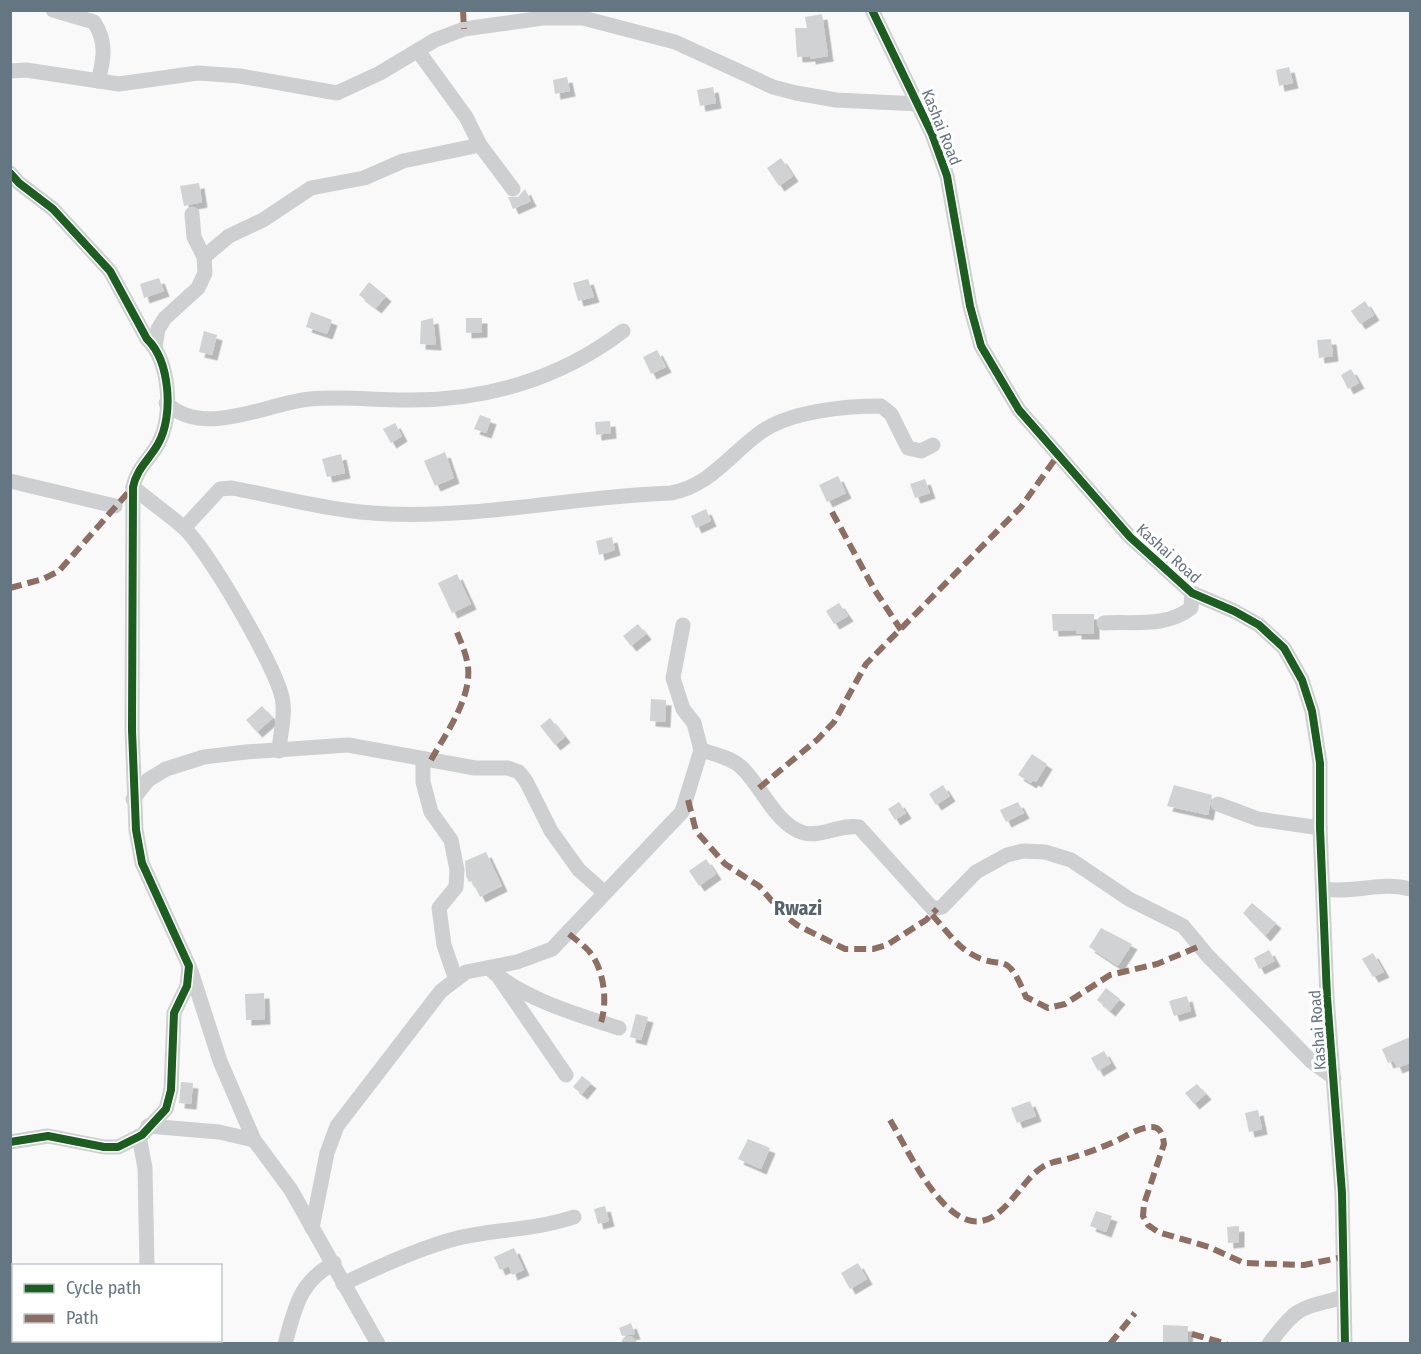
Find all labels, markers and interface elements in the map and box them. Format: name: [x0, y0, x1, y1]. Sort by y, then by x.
street label: Kashai Road: [918, 86, 965, 168]
street label: Kashai Road: [1133, 519, 1205, 587]
district label: Rwazi: [774, 896, 822, 920]
street label: Kashai Road: [1305, 989, 1330, 1071]
legend: [12, 1264, 222, 1342]
text: Cycle path: [66, 1277, 141, 1299]
text: Path: [66, 1307, 99, 1329]

